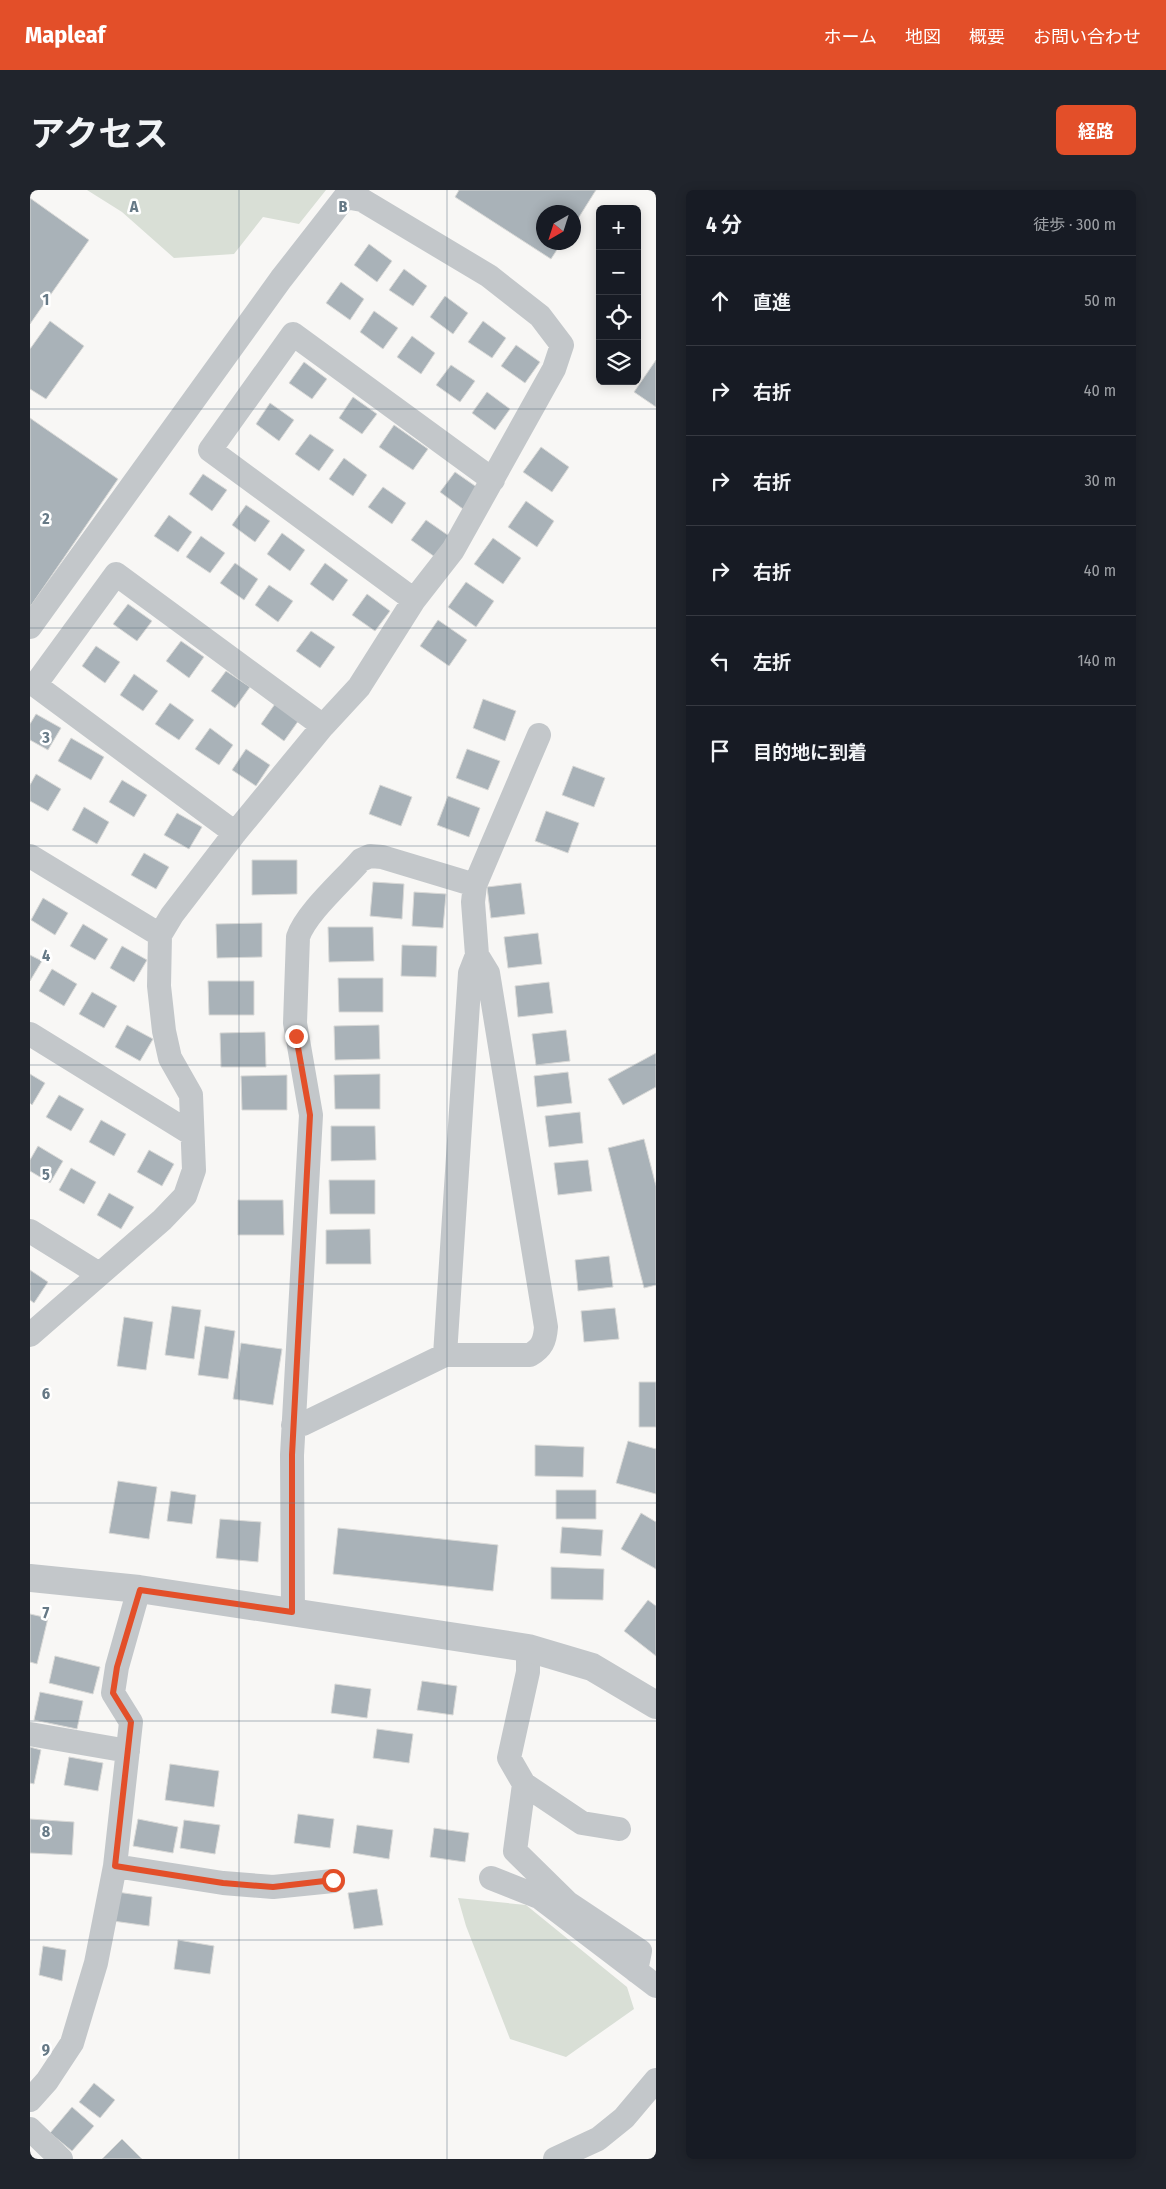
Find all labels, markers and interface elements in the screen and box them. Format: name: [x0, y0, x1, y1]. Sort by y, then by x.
text: Mapleaf: [25, 21, 105, 49]
text: ホーム: [824, 26, 877, 48]
text: 地図: [905, 26, 941, 48]
text: 概要: [969, 26, 1005, 48]
text: お問い合わせ: [1033, 26, 1141, 48]
button: 経路: [1056, 105, 1136, 155]
text: アクセス: [30, 113, 168, 155]
text: A: [129, 197, 139, 216]
text: B: [339, 197, 348, 216]
north arrow: [536, 205, 581, 250]
map controls: [596, 205, 641, 385]
button: +: [596, 205, 641, 250]
text: 4 分: [706, 212, 742, 238]
text: 徒歩 · 300 m: [1033, 215, 1116, 234]
button: −: [596, 250, 641, 295]
icon: ahead: [706, 287, 734, 315]
text: 1: [43, 290, 49, 309]
text: 直進: [753, 291, 791, 314]
text: 50 m: [1084, 291, 1116, 310]
button: locate: [596, 295, 641, 340]
button: layers: [596, 340, 641, 385]
icon: right: [706, 377, 734, 405]
text: 右折: [753, 381, 791, 404]
text: 40 m: [1084, 381, 1116, 400]
icon: right: [706, 467, 734, 495]
text: 右折: [753, 471, 791, 494]
text: 30 m: [1084, 471, 1116, 490]
text: 2: [41, 509, 50, 528]
icon: right: [706, 557, 734, 585]
text: 右折: [753, 561, 791, 584]
text: 40 m: [1084, 561, 1116, 580]
icon: left: [706, 647, 734, 675]
text: 左折: [753, 651, 791, 674]
text: 140 m: [1078, 651, 1116, 670]
text: 3: [41, 728, 50, 747]
icon: arrive: [706, 737, 734, 765]
text: 目的地に到着: [753, 741, 867, 764]
text: 4: [42, 946, 50, 965]
route end: [285, 1025, 308, 1048]
text: 5: [42, 1165, 50, 1184]
text: 6: [42, 1384, 50, 1403]
text: 7: [43, 1603, 50, 1622]
text: 8: [42, 1822, 51, 1841]
route start: [322, 1869, 345, 1892]
text: 9: [42, 2040, 50, 2059]

